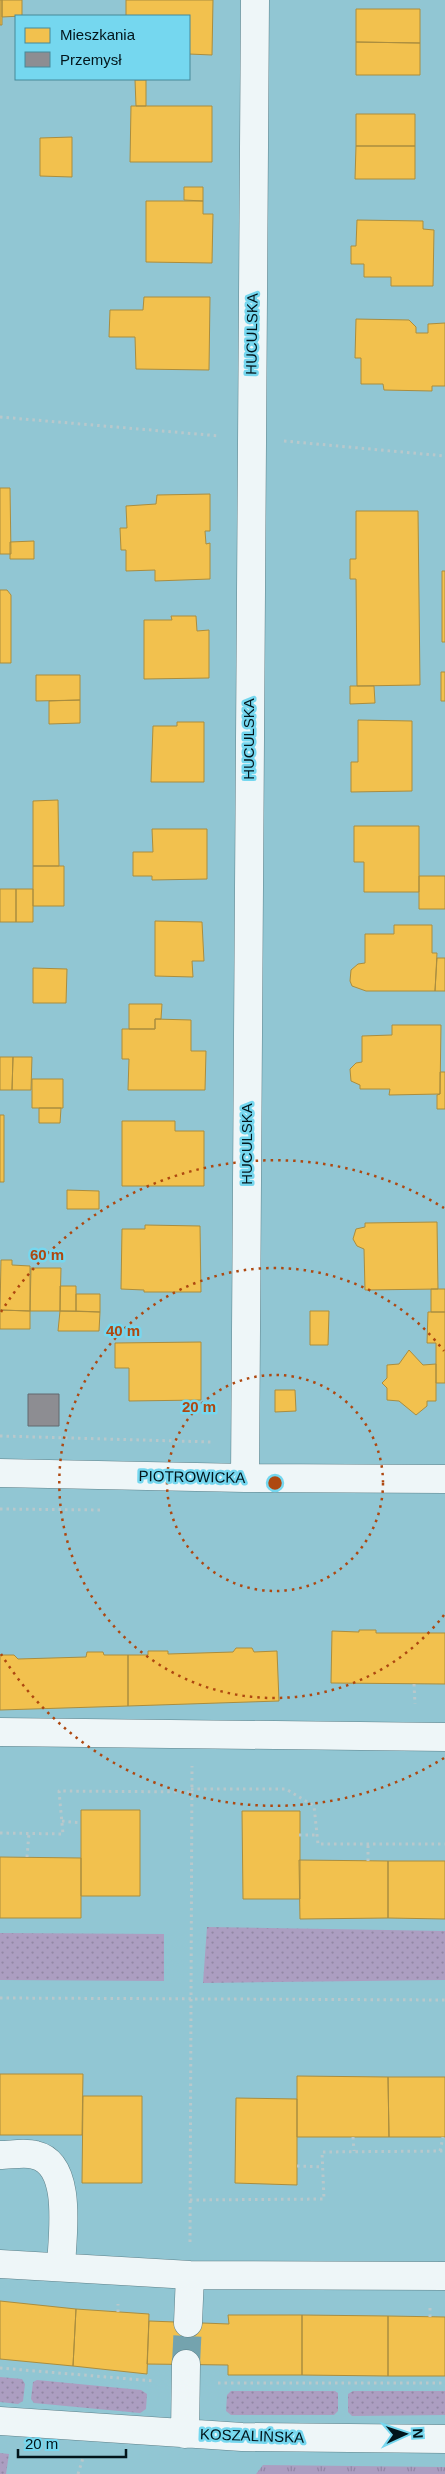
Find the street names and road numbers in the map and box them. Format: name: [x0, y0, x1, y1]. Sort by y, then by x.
street label: HUCULSKA: [242, 293, 261, 375]
street label: HUCULSKA: [240, 698, 257, 780]
street label: HUCULSKA: [238, 1103, 255, 1185]
street label: PIOTROWICKA: [139, 1467, 245, 1486]
street label: KOSZALIŃSKA: [200, 2425, 304, 2446]

